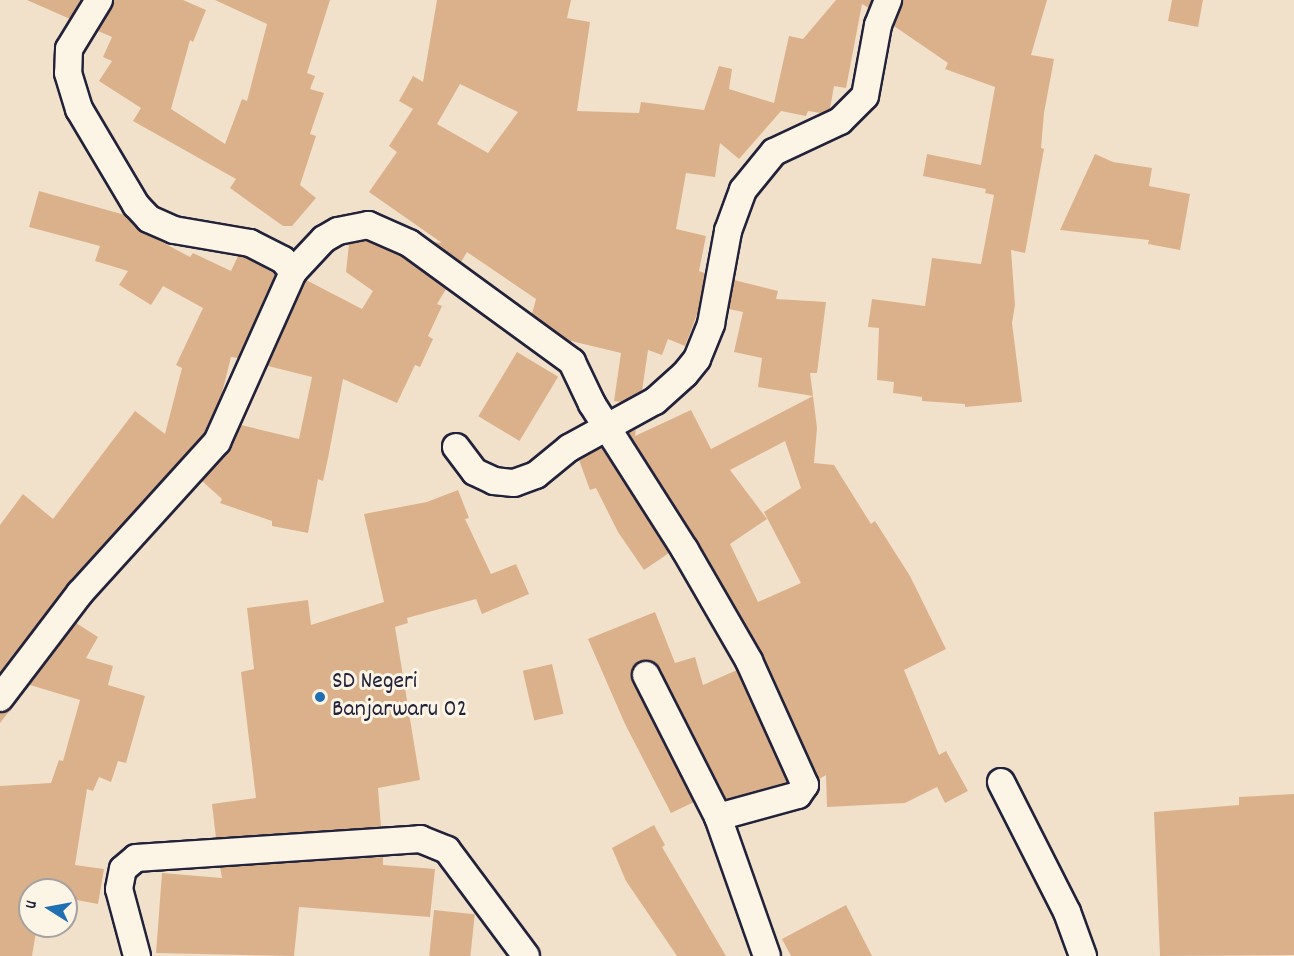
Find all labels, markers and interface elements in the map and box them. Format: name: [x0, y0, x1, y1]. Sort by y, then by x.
place label: SD Negeri Banjarwaru 02: [332, 669, 467, 725]
marker: SD Negeri Banjarwaru 02: [313, 690, 327, 704]
north arrow: [18, 878, 78, 938]
text: U: [20, 899, 44, 911]

